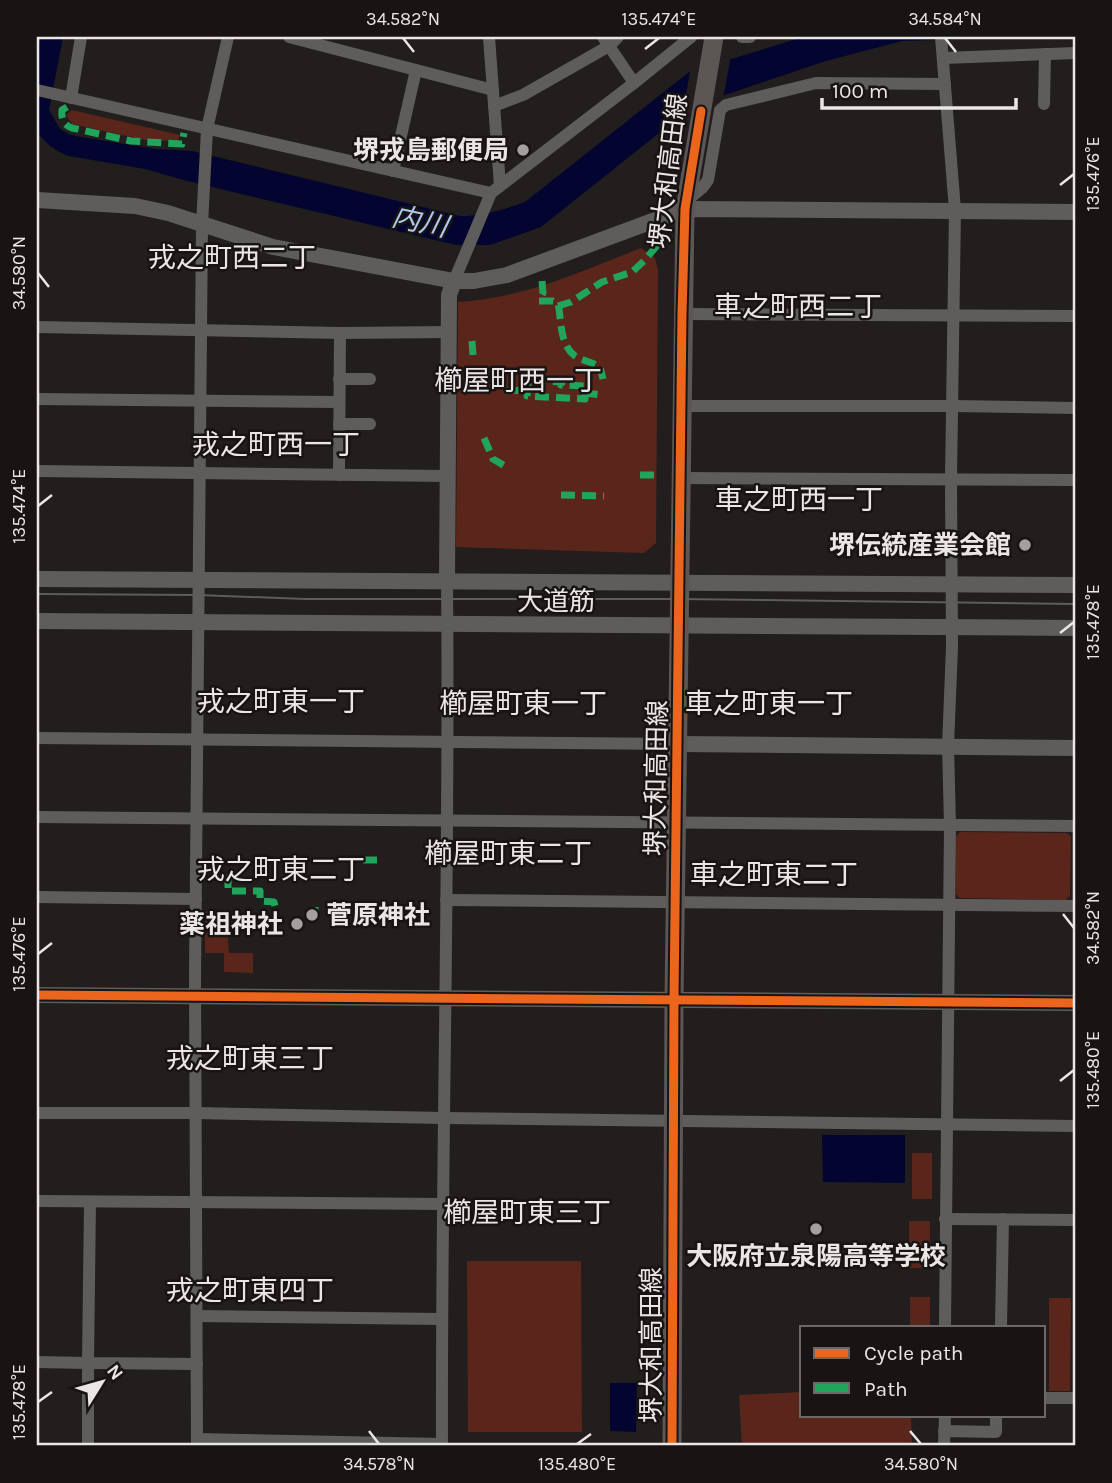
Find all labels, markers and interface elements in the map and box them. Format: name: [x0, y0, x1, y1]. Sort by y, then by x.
text: 34.582°N: [366, 8, 440, 30]
text: 135.474°E: [622, 8, 696, 30]
text: 34.584°N: [908, 8, 982, 30]
scale bar: [822, 66, 1016, 110]
text: 100 m: [832, 79, 889, 103]
street label: 堺大和高田線: [644, 92, 693, 250]
place label: 堺戎島郵便局: [353, 135, 509, 166]
text: 135.476°E: [1082, 136, 1104, 212]
marker: 堺戎島郵便局: [515, 142, 531, 158]
water label: 内川: [389, 200, 454, 244]
text: 34.580°N: [8, 236, 30, 310]
district label: 戎之町西二丁: [148, 241, 316, 274]
district label: 車之町西二丁: [714, 290, 882, 323]
district label: 櫛屋町西一丁: [434, 364, 602, 397]
district label: 戎之町西一丁: [192, 428, 360, 461]
text: 135.474°E: [8, 469, 30, 543]
district label: 車之町西一丁: [715, 483, 883, 516]
place label: 堺伝統産業会館: [829, 530, 1011, 561]
marker: 堺伝統産業会館: [1017, 537, 1033, 553]
text: 135.478°E: [1082, 584, 1104, 660]
street label: 大道筋: [517, 586, 595, 617]
district label: 戎之町東一丁: [197, 685, 365, 718]
district label: 櫛屋町東一丁: [439, 687, 607, 720]
district label: 車之町東一丁: [685, 687, 853, 720]
street label: 堺大和高田線: [640, 700, 673, 856]
district label: 櫛屋町東二丁: [424, 837, 592, 870]
district label: 戎之町東二丁: [197, 853, 365, 886]
district label: 車之町東二丁: [690, 858, 858, 891]
text: 34.582°N: [1082, 891, 1104, 965]
place label: 菅原神社: [326, 900, 430, 931]
marker: 菅原神社: [304, 907, 320, 923]
place label: 薬祖神社: [179, 909, 283, 940]
text: 135.476°E: [8, 916, 30, 992]
marker: 薬祖神社: [289, 916, 305, 932]
text: 135.480°E: [1082, 1031, 1104, 1109]
district label: 戎之町東三丁: [166, 1042, 334, 1075]
district label: 櫛屋町東三丁: [443, 1196, 611, 1229]
marker: 大阪府立泉陽高等学校: [808, 1221, 824, 1237]
place label: 大阪府立泉陽高等学校: [686, 1241, 946, 1272]
street label: 堺大和高田線: [636, 1267, 667, 1423]
district label: 戎之町東四丁: [166, 1274, 334, 1307]
legend: [800, 1326, 1046, 1416]
text: Cycle path: [864, 1341, 964, 1365]
north arrow: [66, 1346, 136, 1416]
text: N: [102, 1360, 128, 1384]
text: 135.478°E: [8, 1364, 30, 1440]
text: Path: [864, 1377, 908, 1401]
text: 34.578°N: [343, 1453, 415, 1475]
text: 135.480°E: [538, 1453, 616, 1475]
text: 34.580°N: [884, 1453, 958, 1475]

